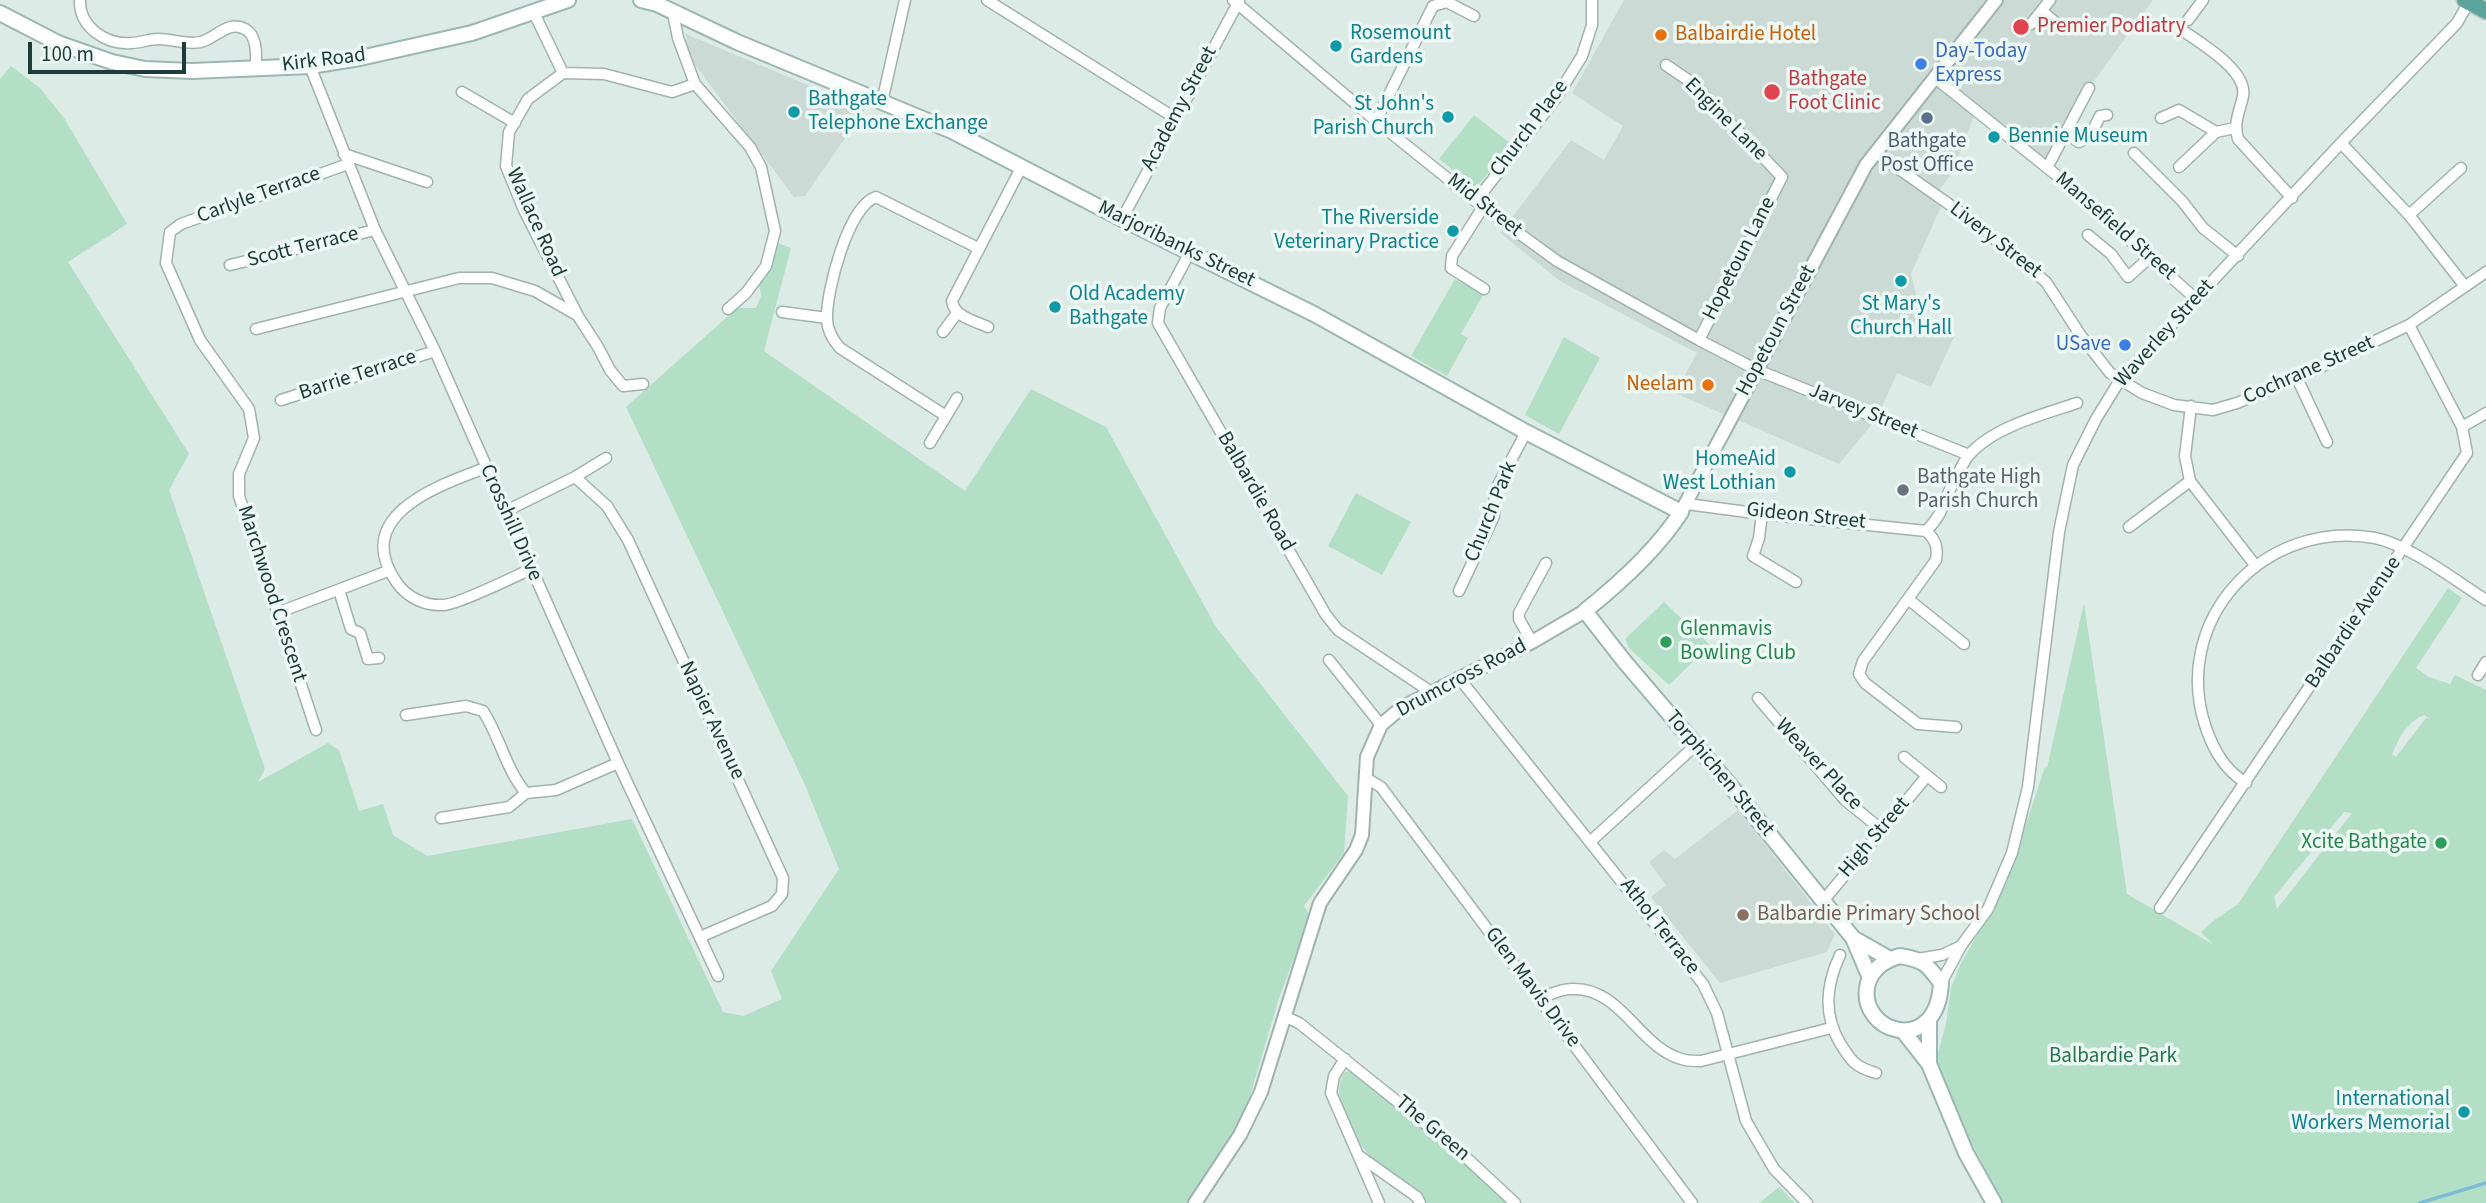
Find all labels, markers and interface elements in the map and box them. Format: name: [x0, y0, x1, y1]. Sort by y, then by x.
place label: Premier Podiatry: [2037, 14, 2185, 40]
marker: Premier Podiatry: [2011, 17, 2031, 37]
place label: Rosemount Gardens: [1350, 21, 1451, 71]
place label: Balbairdie Hotel: [1675, 22, 1816, 48]
marker: Balbairdie Hotel: [1653, 27, 1669, 43]
scale bar: [32, 28, 189, 72]
marker: Rosemount Gardens: [1328, 38, 1344, 54]
text: 100 m: [41, 39, 94, 69]
place label: Day-Today Express: [1935, 39, 2027, 89]
street label: Academy Street: [1137, 42, 1223, 176]
street label: Kirk Road: [281, 43, 367, 79]
marker: Day-Today Express: [1913, 56, 1929, 72]
place label: Bathgate Foot Clinic: [1788, 67, 1881, 117]
street label: Engine Lane: [1678, 73, 1772, 167]
street label: Church Place: [1485, 76, 1575, 182]
marker: Bathgate Foot Clinic: [1762, 82, 1782, 102]
place label: Bathgate Telephone Exchange: [808, 87, 988, 137]
place label: St John's Parish Church: [1313, 92, 1434, 142]
marker: Bathgate Telephone Exchange: [786, 104, 802, 120]
marker: St John's Parish Church: [1440, 109, 1456, 125]
marker: Bathgate Post Office: [1919, 110, 1935, 126]
place label: Bennie Museum: [2008, 124, 2148, 150]
place label: Bathgate Post Office: [1880, 129, 1974, 179]
marker: Bennie Museum: [1986, 129, 2002, 145]
street label: Carlyle Terrace: [194, 162, 324, 230]
street label: Wallace Road: [500, 164, 570, 282]
street label: Mansefield Street: [2049, 168, 2181, 286]
street label: Mid Street: [1441, 169, 1527, 243]
street label: Hopetoun Lane: [1698, 193, 1782, 325]
street label: Marjoribanks Street: [1093, 196, 1259, 294]
street label: Livery Street: [1944, 197, 2046, 285]
place label: The Riverside Veterinary Practice: [1274, 206, 1439, 256]
street label: Scott Terrace: [245, 222, 361, 274]
marker: The Riverside Veterinary Practice: [1445, 223, 1461, 239]
street label: Hopetoun Street: [1732, 261, 1822, 401]
marker: St Mary's Church Hall: [1893, 273, 1909, 289]
street label: Waverley Street: [2110, 275, 2220, 393]
place label: Old Academy Bathgate: [1069, 282, 1185, 332]
place label: St Mary's Church Hall: [1850, 292, 1952, 342]
marker: Old Academy Bathgate: [1047, 299, 1063, 315]
street label: Cochrane Street: [2240, 331, 2378, 411]
place label: USave: [2056, 332, 2111, 358]
marker: USave: [2117, 337, 2133, 353]
street label: Barrie Terrace: [296, 345, 420, 407]
place label: Neelam: [1626, 372, 1694, 398]
marker: Neelam: [1700, 377, 1716, 393]
street label: Jarvey Street: [1805, 379, 1921, 445]
street label: Balbardie Road: [1211, 428, 1299, 556]
place label: HomeAid West Lothian: [1663, 447, 1776, 497]
street label: Church Park: [1460, 458, 1524, 566]
street label: Crosshill Drive: [473, 461, 547, 585]
marker: HomeAid West Lothian: [1782, 464, 1798, 480]
place label: Bathgate High Parish Church: [1917, 465, 2041, 515]
marker: Bathgate High Parish Church: [1895, 482, 1911, 498]
street label: Gideon Street: [1745, 498, 1867, 536]
street label: Marchwood Crescent: [231, 503, 311, 685]
street label: Balbardie Avenue: [2301, 552, 2407, 694]
place label: Glenmavis Bowling Club: [1680, 617, 1796, 667]
street label: Drumcross Road: [1393, 634, 1531, 724]
marker: Glenmavis Bowling Club: [1658, 634, 1674, 650]
street label: Napier Avenue: [673, 658, 749, 784]
street label: Torphichen Street: [1659, 706, 1779, 842]
street label: Weaver Place: [1769, 714, 1867, 816]
street label: High Street: [1834, 792, 1916, 884]
place label: Xcite Bathgate: [2301, 830, 2427, 856]
marker: Xcite Bathgate: [2433, 835, 2449, 851]
street label: Athol Terrace: [1614, 874, 1704, 980]
place label: Balbardie Primary School: [1757, 902, 1980, 928]
marker: Balbardie Primary School: [1735, 907, 1751, 923]
street label: Glen Mavis Drive: [1479, 923, 1585, 1053]
park label: Balbardie Park: [2049, 1044, 2177, 1070]
place label: International Workers Memorial: [2291, 1087, 2450, 1137]
street label: The Green: [1390, 1091, 1474, 1167]
marker: International Workers Memorial: [2456, 1104, 2472, 1120]

